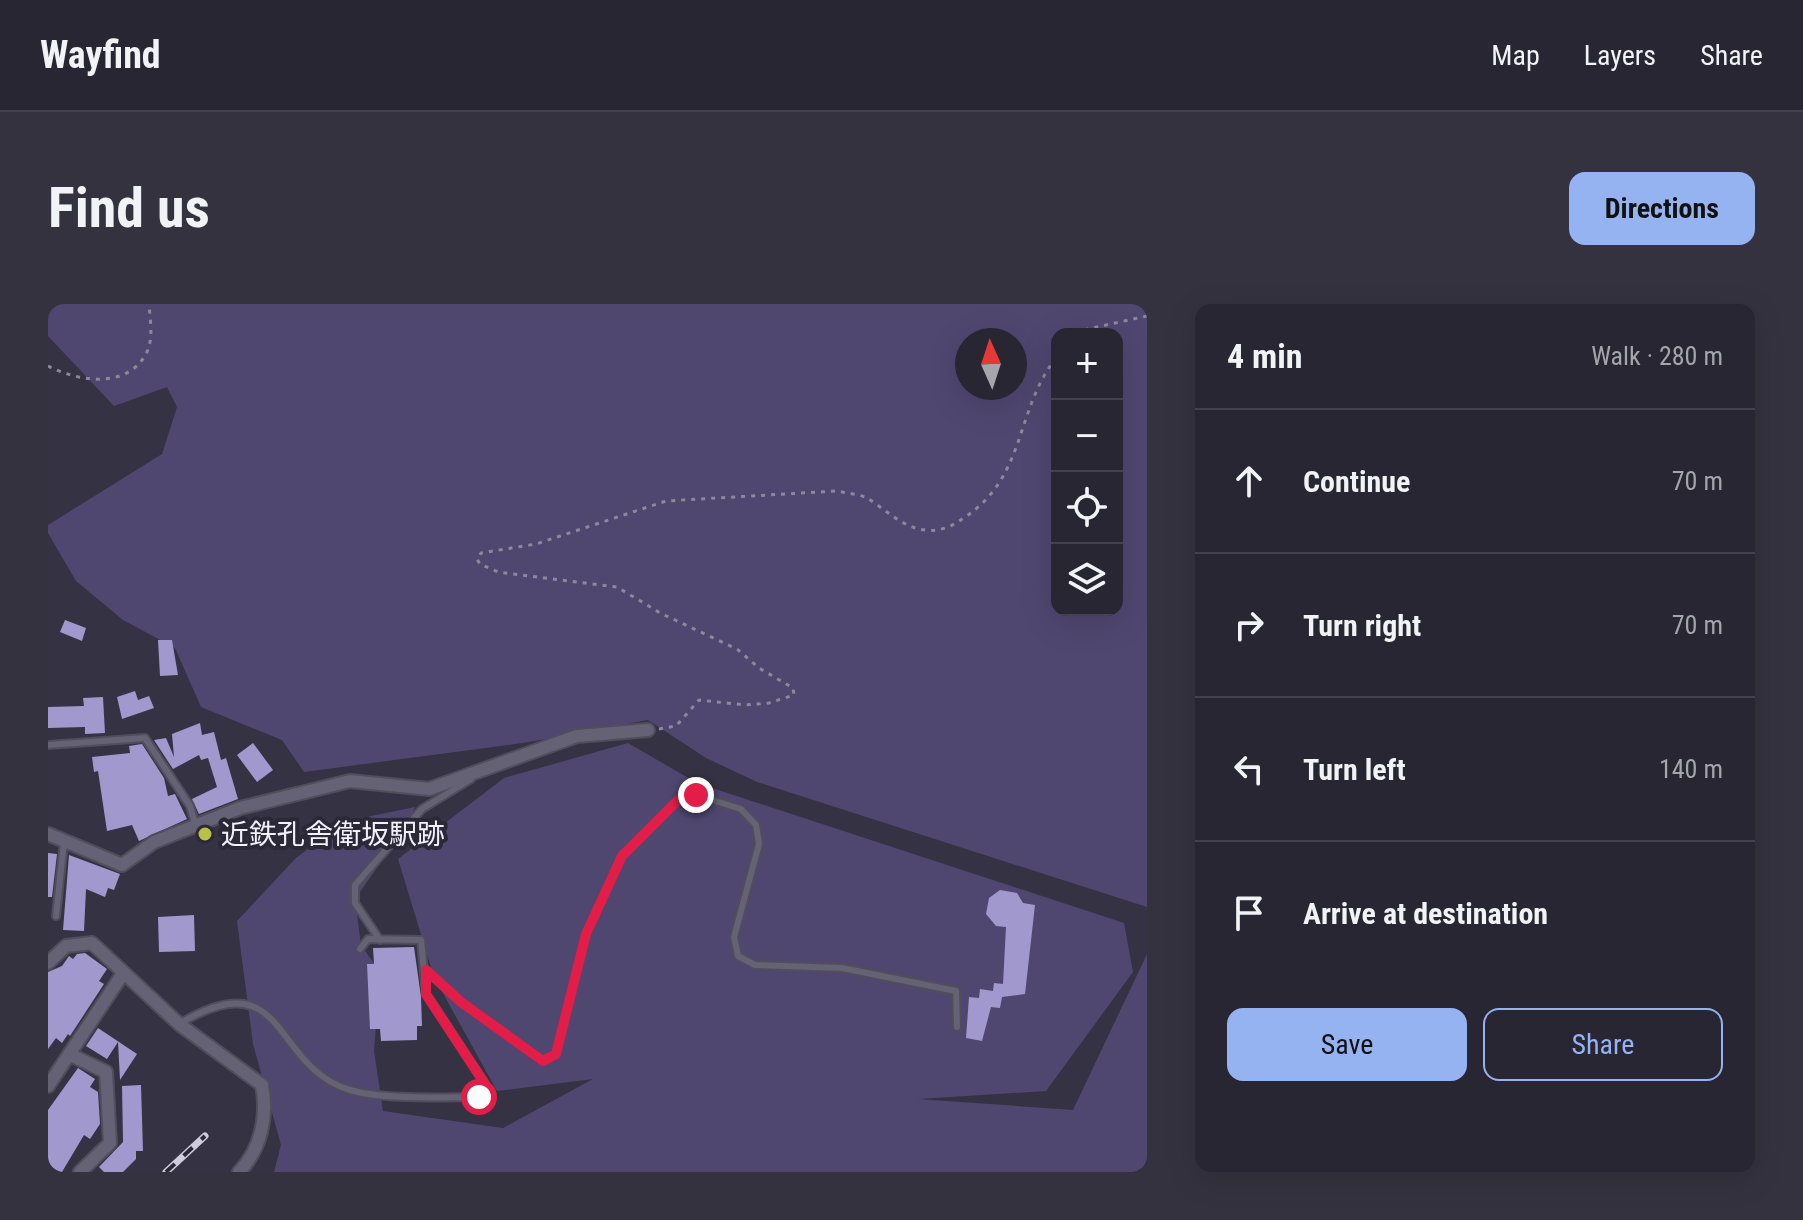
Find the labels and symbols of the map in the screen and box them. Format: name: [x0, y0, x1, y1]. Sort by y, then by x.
north arrow: [955, 328, 1027, 400]
route end: [678, 777, 714, 813]
place label: 近鉄孔舎衛坂駅跡: [221, 818, 445, 851]
marker: 近鉄孔舎衛坂駅跡: [196, 825, 214, 843]
route start: [461, 1079, 497, 1115]

